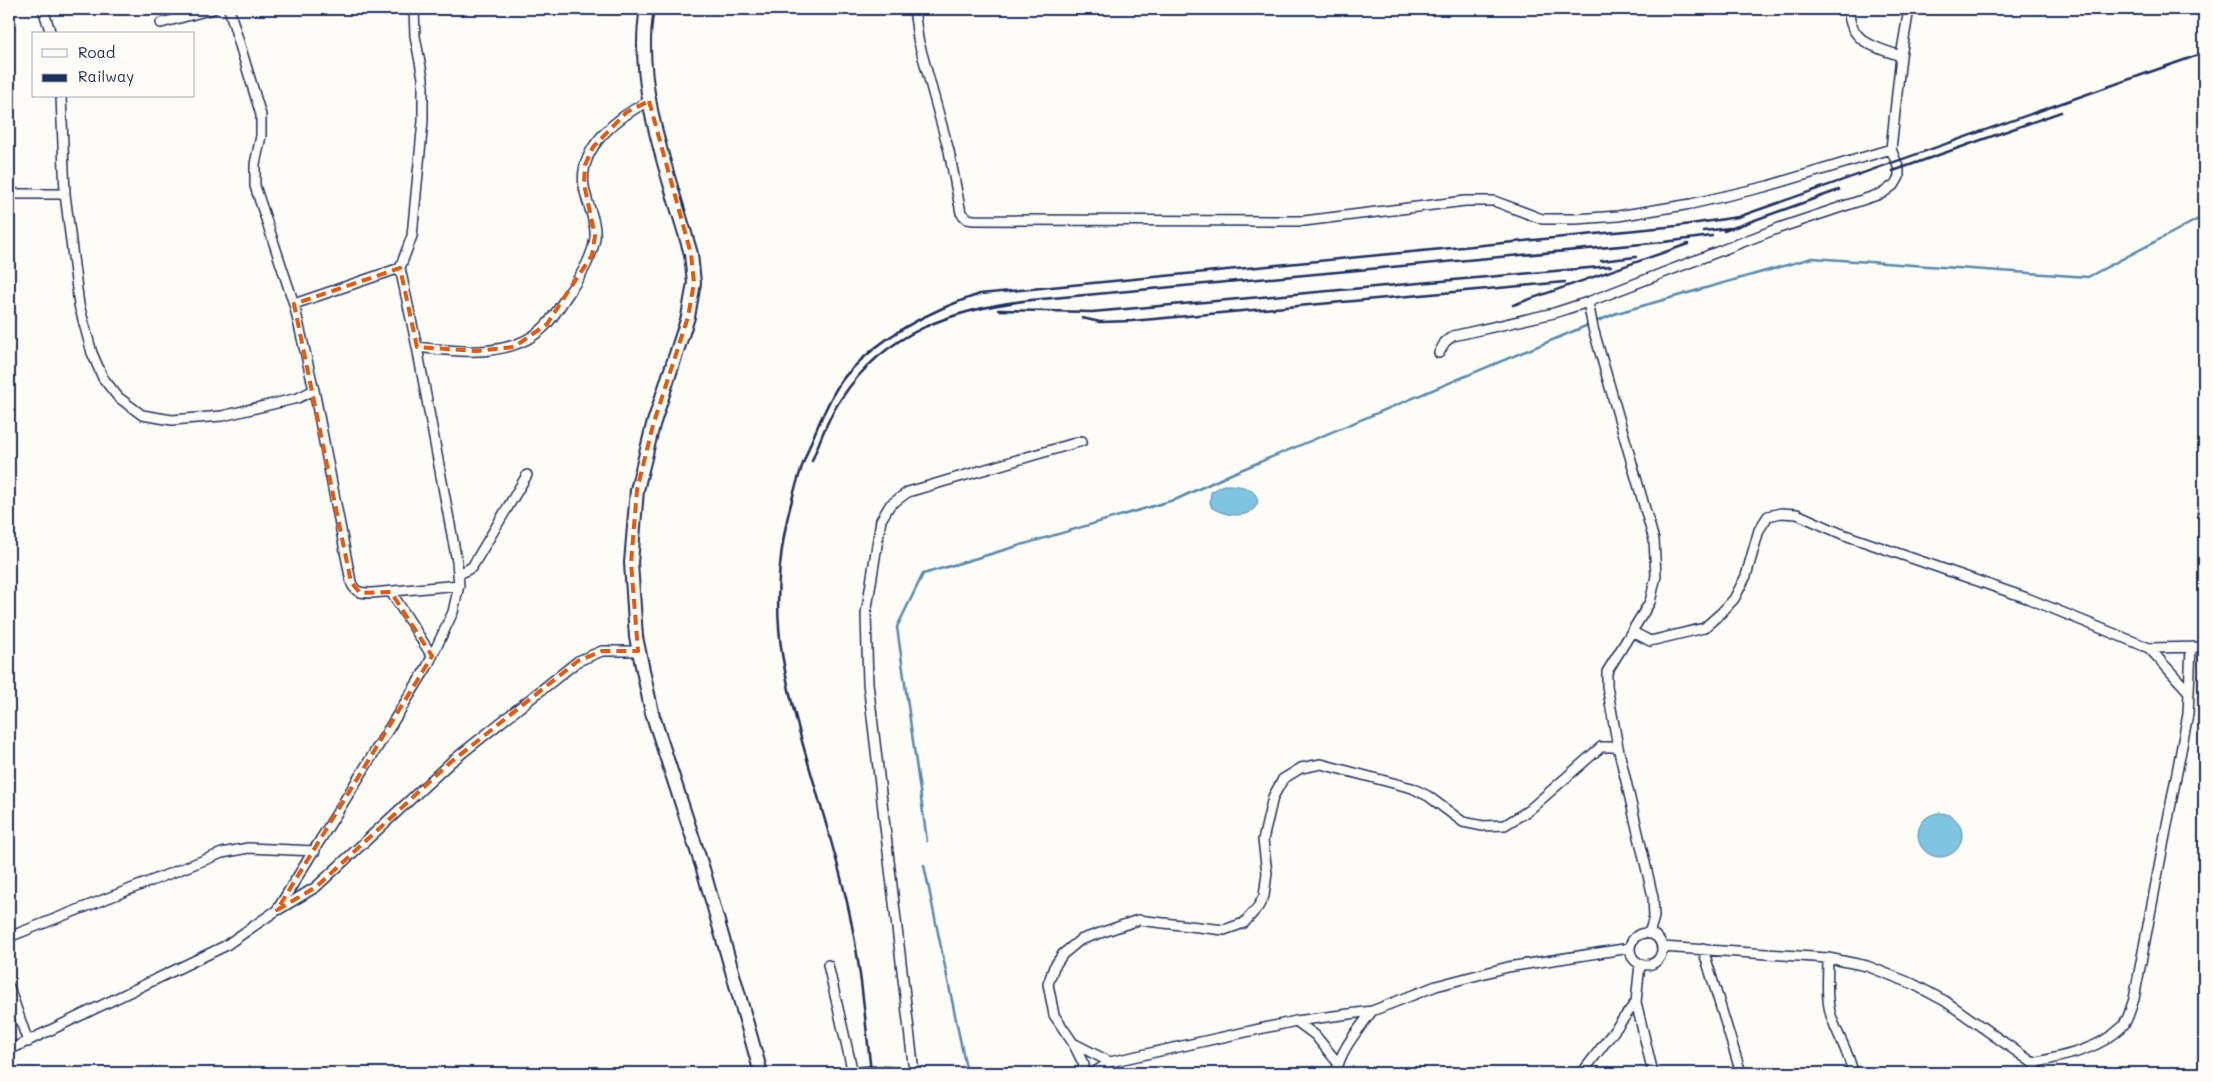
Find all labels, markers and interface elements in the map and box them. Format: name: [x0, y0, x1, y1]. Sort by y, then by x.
legend: [32, 32, 195, 98]
text: Road: [78, 42, 115, 62]
text: Railway: [78, 66, 134, 86]

